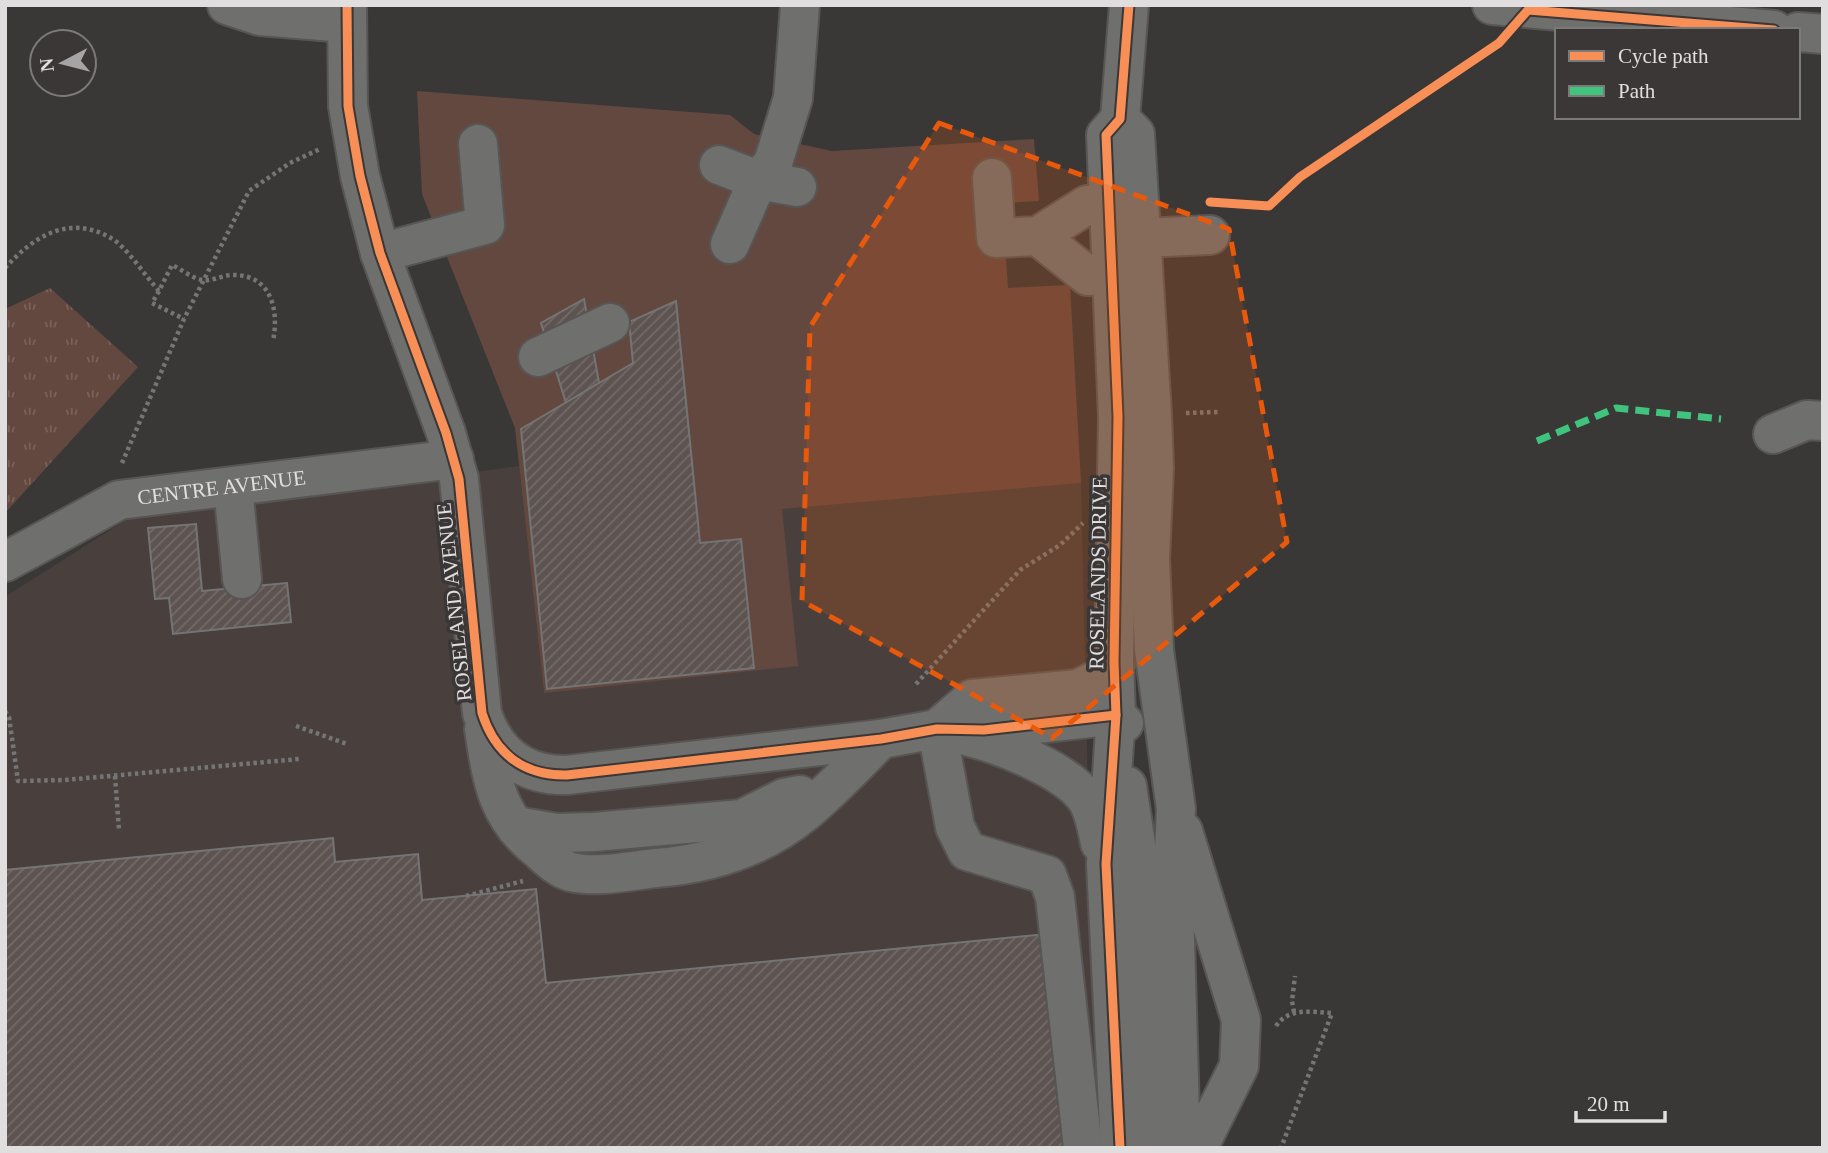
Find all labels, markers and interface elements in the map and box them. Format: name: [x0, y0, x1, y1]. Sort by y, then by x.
north arrow: [28, 28, 98, 98]
legend: [1555, 28, 1800, 119]
text: Cycle path: [1618, 44, 1709, 68]
text: N: [35, 57, 58, 73]
text: Path: [1618, 79, 1656, 103]
street label: CENTRE AVENUE: [136, 465, 307, 510]
street label: ROSELANDS DRIVE: [1084, 476, 1112, 670]
street label: ROSELAND AVENUE: [432, 501, 476, 703]
scale bar: [1576, 1080, 1665, 1124]
text: 20 m: [1587, 1092, 1630, 1116]

